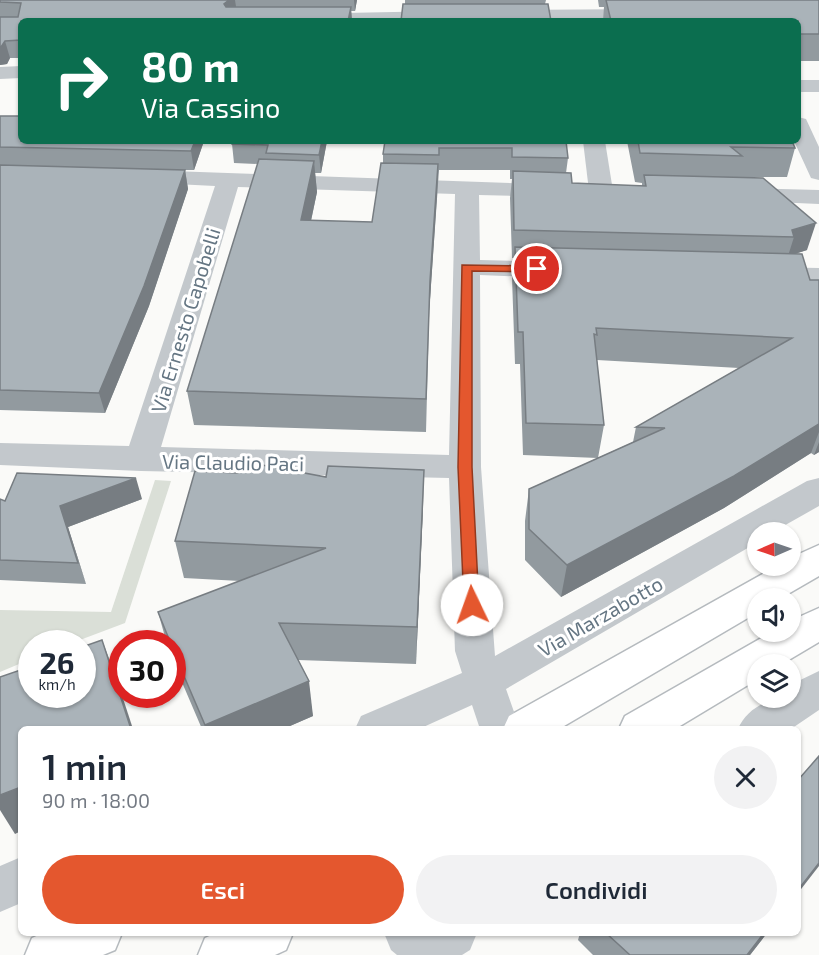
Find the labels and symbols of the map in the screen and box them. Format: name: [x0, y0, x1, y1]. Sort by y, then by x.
street label: Via Ernesto Capobelli: [145, 225, 225, 415]
pin: [511, 243, 562, 294]
street label: Via Claudio Paci: [162, 449, 304, 475]
north arrow: [747, 522, 801, 576]
street label: Via Marzabotto: [534, 571, 666, 661]
position arrow: [440, 573, 504, 637]
speed limit sign: 30: [108, 630, 186, 708]

